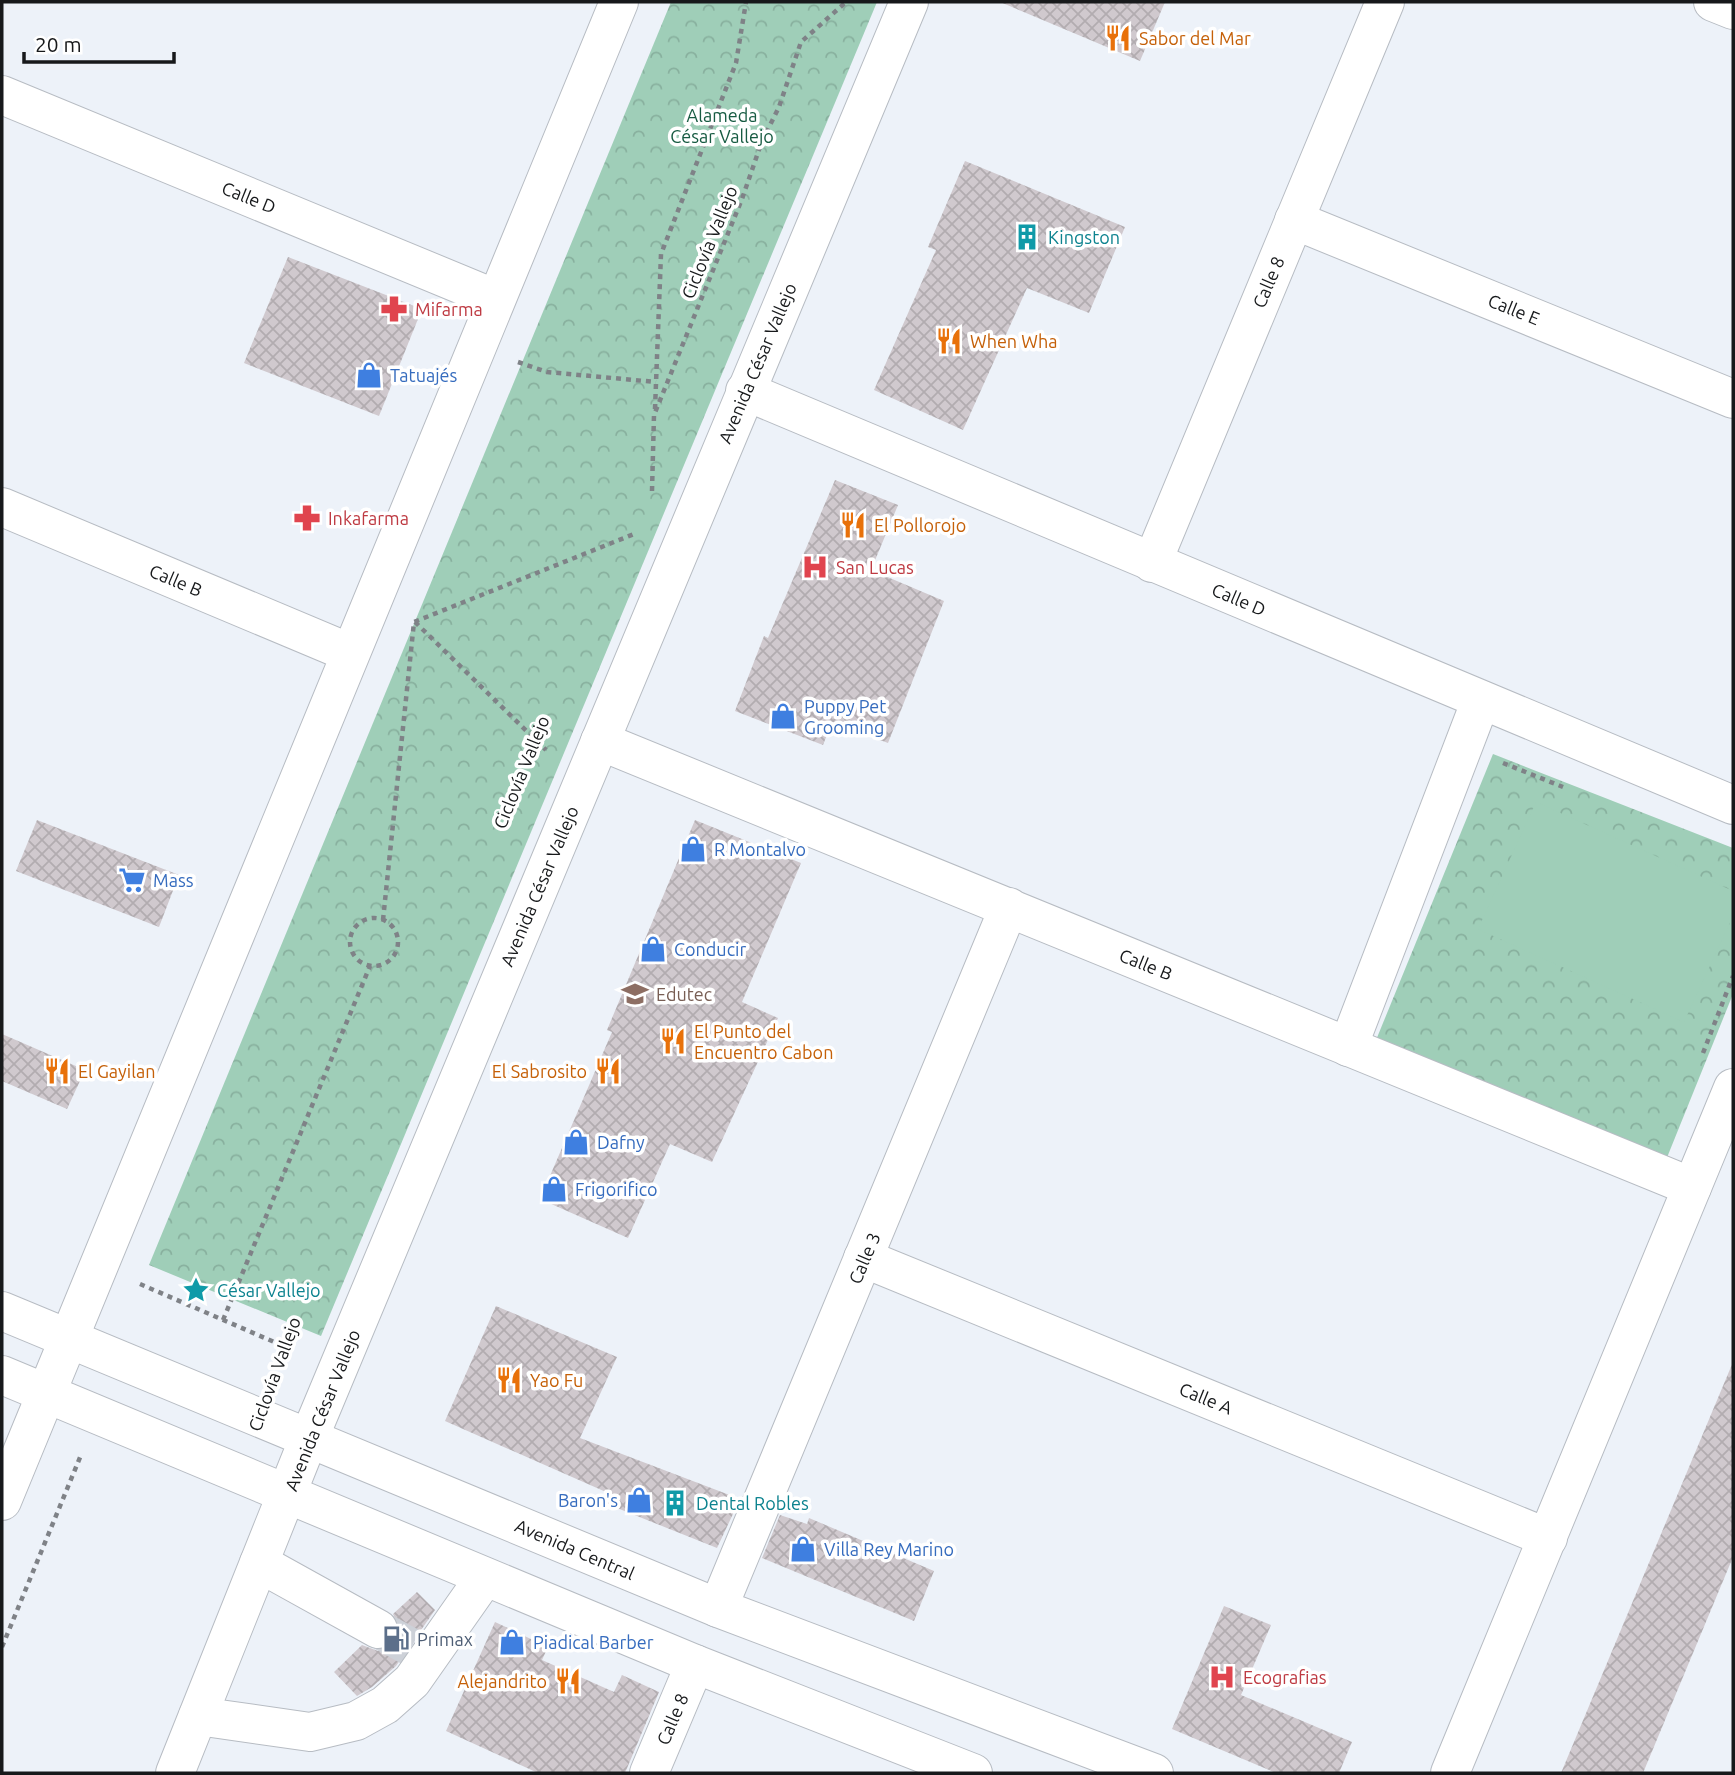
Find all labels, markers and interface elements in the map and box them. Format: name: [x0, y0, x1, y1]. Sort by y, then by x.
scale bar: [24, 21, 175, 65]
restaurant icon: Sabor del Mar: [1103, 23, 1133, 53]
place label: Sabor del Mar: [1139, 28, 1251, 48]
text: 20 m: [35, 32, 82, 56]
park label: Alameda César Vallejo: [670, 105, 774, 146]
street label: Calle D: [219, 177, 279, 217]
street label: Ciclovía Vallejo: [677, 183, 741, 301]
building icon: Kingston: [1012, 222, 1042, 252]
place label: Kingston: [1048, 227, 1120, 247]
street label: Calle 8: [1248, 253, 1288, 311]
street label: Avenida César Vallejo: [714, 280, 800, 446]
street label: Calle E: [1485, 290, 1543, 328]
pharmacy icon: Mifarma: [379, 294, 409, 324]
place label: Mifarma: [415, 299, 483, 319]
restaurant icon: When Wha: [934, 326, 964, 356]
place label: When Wha: [970, 331, 1057, 351]
shop icon: Tatuajés: [354, 360, 384, 390]
place label: Tatuajés: [390, 365, 457, 385]
pharmacy icon: Inkafarma: [292, 503, 322, 533]
place label: Inkafarma: [328, 508, 409, 528]
restaurant icon: El Pollorojo: [838, 510, 868, 540]
place label: El Pollorojo: [874, 515, 966, 535]
hospital icon: San Lucas: [800, 552, 830, 582]
place label: San Lucas: [836, 557, 914, 577]
street label: Calle B: [147, 560, 205, 600]
street label: Calle D: [1209, 579, 1269, 619]
place label: Puppy Pet Grooming: [804, 696, 886, 737]
shop icon: Puppy Pet Grooming: [768, 701, 798, 731]
street label: Ciclovía Vallejo: [489, 713, 553, 831]
street label: Avenida César Vallejo: [496, 803, 582, 969]
shop icon: R Montalvo: [678, 834, 708, 864]
place label: R Montalvo: [714, 839, 806, 859]
supermarket icon: Mass: [117, 865, 147, 895]
place label: Mass: [153, 870, 194, 890]
shop icon: Conducir: [638, 934, 668, 964]
place label: Conducir: [674, 939, 746, 959]
street label: Calle B: [1117, 944, 1175, 984]
school or university icon: Edutec: [620, 979, 650, 1009]
place label: Edutec: [656, 984, 712, 1004]
place label: El Punto del Encuentro Cabon: [694, 1021, 833, 1062]
restaurant icon: El Punto del Encuentro Cabon: [658, 1026, 688, 1056]
restaurant icon: El Gayilan: [42, 1056, 72, 1086]
restaurant icon: El Sabrosito: [593, 1056, 623, 1086]
place label: El Gayilan: [78, 1061, 155, 1081]
place label: El Sabrosito: [492, 1061, 587, 1081]
shop icon: Dafny: [561, 1127, 591, 1157]
place label: Dafny: [597, 1132, 645, 1152]
shop icon: Frigorifico: [539, 1174, 569, 1204]
place label: Frigorifico: [575, 1179, 658, 1199]
street label: Calle 3: [844, 1229, 884, 1287]
place icon: César Vallejo: [181, 1275, 211, 1305]
place label: César Vallejo: [217, 1280, 321, 1300]
street label: Ciclovía Vallejo: [244, 1314, 304, 1434]
street label: Avenida César Vallejo: [280, 1326, 364, 1494]
restaurant icon: Yao Fu: [494, 1365, 524, 1395]
place label: Yao Fu: [530, 1370, 583, 1390]
street label: Calle A: [1177, 1378, 1236, 1418]
shop icon: Baron's: [624, 1485, 654, 1515]
building icon: Dental Robles: [660, 1488, 690, 1518]
place label: Baron's: [558, 1490, 618, 1510]
place label: Dental Robles: [696, 1493, 809, 1513]
street label: Avenida Central: [512, 1515, 638, 1583]
shop icon: Villa Rey Marino: [788, 1534, 818, 1564]
place label: Villa Rey Marino: [824, 1539, 954, 1559]
fuel station icon: Primax: [381, 1624, 411, 1654]
shop icon: Piadical Barber: [497, 1627, 527, 1657]
place label: Primax: [417, 1629, 473, 1649]
place label: Piadical Barber: [533, 1632, 654, 1652]
hospital icon: Ecografias: [1207, 1662, 1237, 1692]
restaurant icon: Alejandrito: [553, 1666, 583, 1696]
place label: Ecografias: [1243, 1667, 1327, 1687]
place label: Alejandrito: [457, 1671, 547, 1691]
street label: Calle 8: [652, 1690, 692, 1748]

